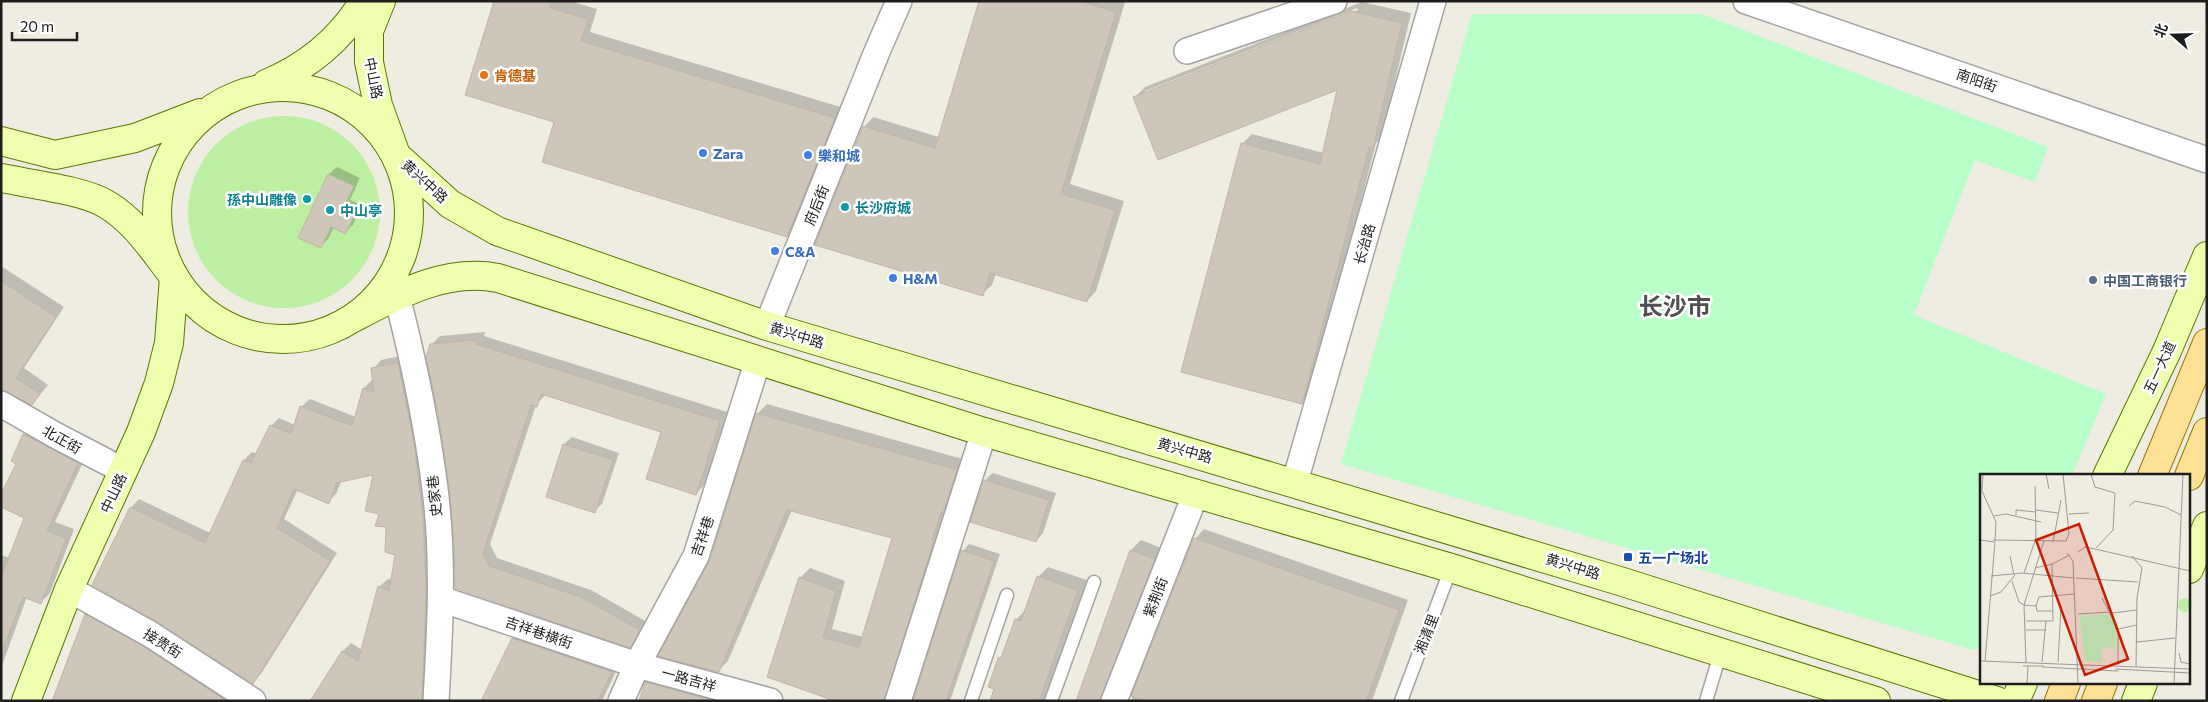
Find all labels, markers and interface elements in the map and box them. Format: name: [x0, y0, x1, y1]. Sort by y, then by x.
scale bar: [12, 10, 78, 42]
north arrow: [2148, 10, 2198, 60]
text: 20 m: [20, 17, 54, 35]
text: 北: [2150, 21, 2171, 40]
street label: 中山路: [362, 56, 386, 100]
street label: 南阳街: [1954, 65, 2000, 95]
place label: 肯德基: [494, 67, 536, 84]
marker: 肯德基: [478, 69, 490, 81]
place label: Zara: [713, 145, 743, 162]
marker: Zara: [697, 147, 709, 159]
place label: 樂和城: [818, 147, 860, 164]
marker: 樂和城: [802, 149, 814, 161]
street label: 黄兴中路: [399, 156, 451, 206]
street label: 府后街: [800, 182, 832, 228]
place label: 孫中山雕像: [227, 191, 297, 208]
marker: 孫中山雕像: [301, 193, 313, 205]
place label: 长沙府城: [855, 199, 911, 216]
marker: 长沙府城: [839, 201, 851, 213]
place label: 中山亭: [340, 202, 382, 219]
marker: 中山亭: [324, 204, 336, 216]
street label: 长治路: [1350, 221, 1378, 267]
place label: C&A: [785, 243, 815, 260]
marker: C&A: [769, 245, 781, 257]
place label: H&M: [903, 270, 938, 287]
marker: H&M: [887, 272, 899, 284]
place label: 中国工商银行: [2103, 272, 2187, 289]
marker: 中国工商银行: [2087, 274, 2099, 286]
district label: 长沙市: [1639, 291, 1711, 320]
street label: 黄兴中路: [768, 319, 826, 351]
street label: 五一大道: [2139, 338, 2179, 396]
street label: 北正街: [40, 421, 84, 457]
street label: 黄兴中路: [1156, 434, 1214, 466]
street label: 中山路: [96, 470, 130, 516]
street label: 史家巷: [423, 474, 445, 518]
inset map: [1980, 474, 2190, 684]
street label: 吉祥巷: [687, 513, 717, 559]
place label: 五一广场北: [1638, 549, 1708, 566]
street label: 黄兴中路: [1544, 550, 1602, 582]
marker: 五一广场北: [1622, 551, 1634, 563]
street label: 紫荆街: [1140, 574, 1170, 620]
street label: 湘清里: [1411, 611, 1441, 657]
street label: 吉祥巷横街: [503, 613, 575, 651]
street label: 接贵街: [141, 625, 185, 661]
street label: 一路吉祥: [660, 664, 718, 694]

